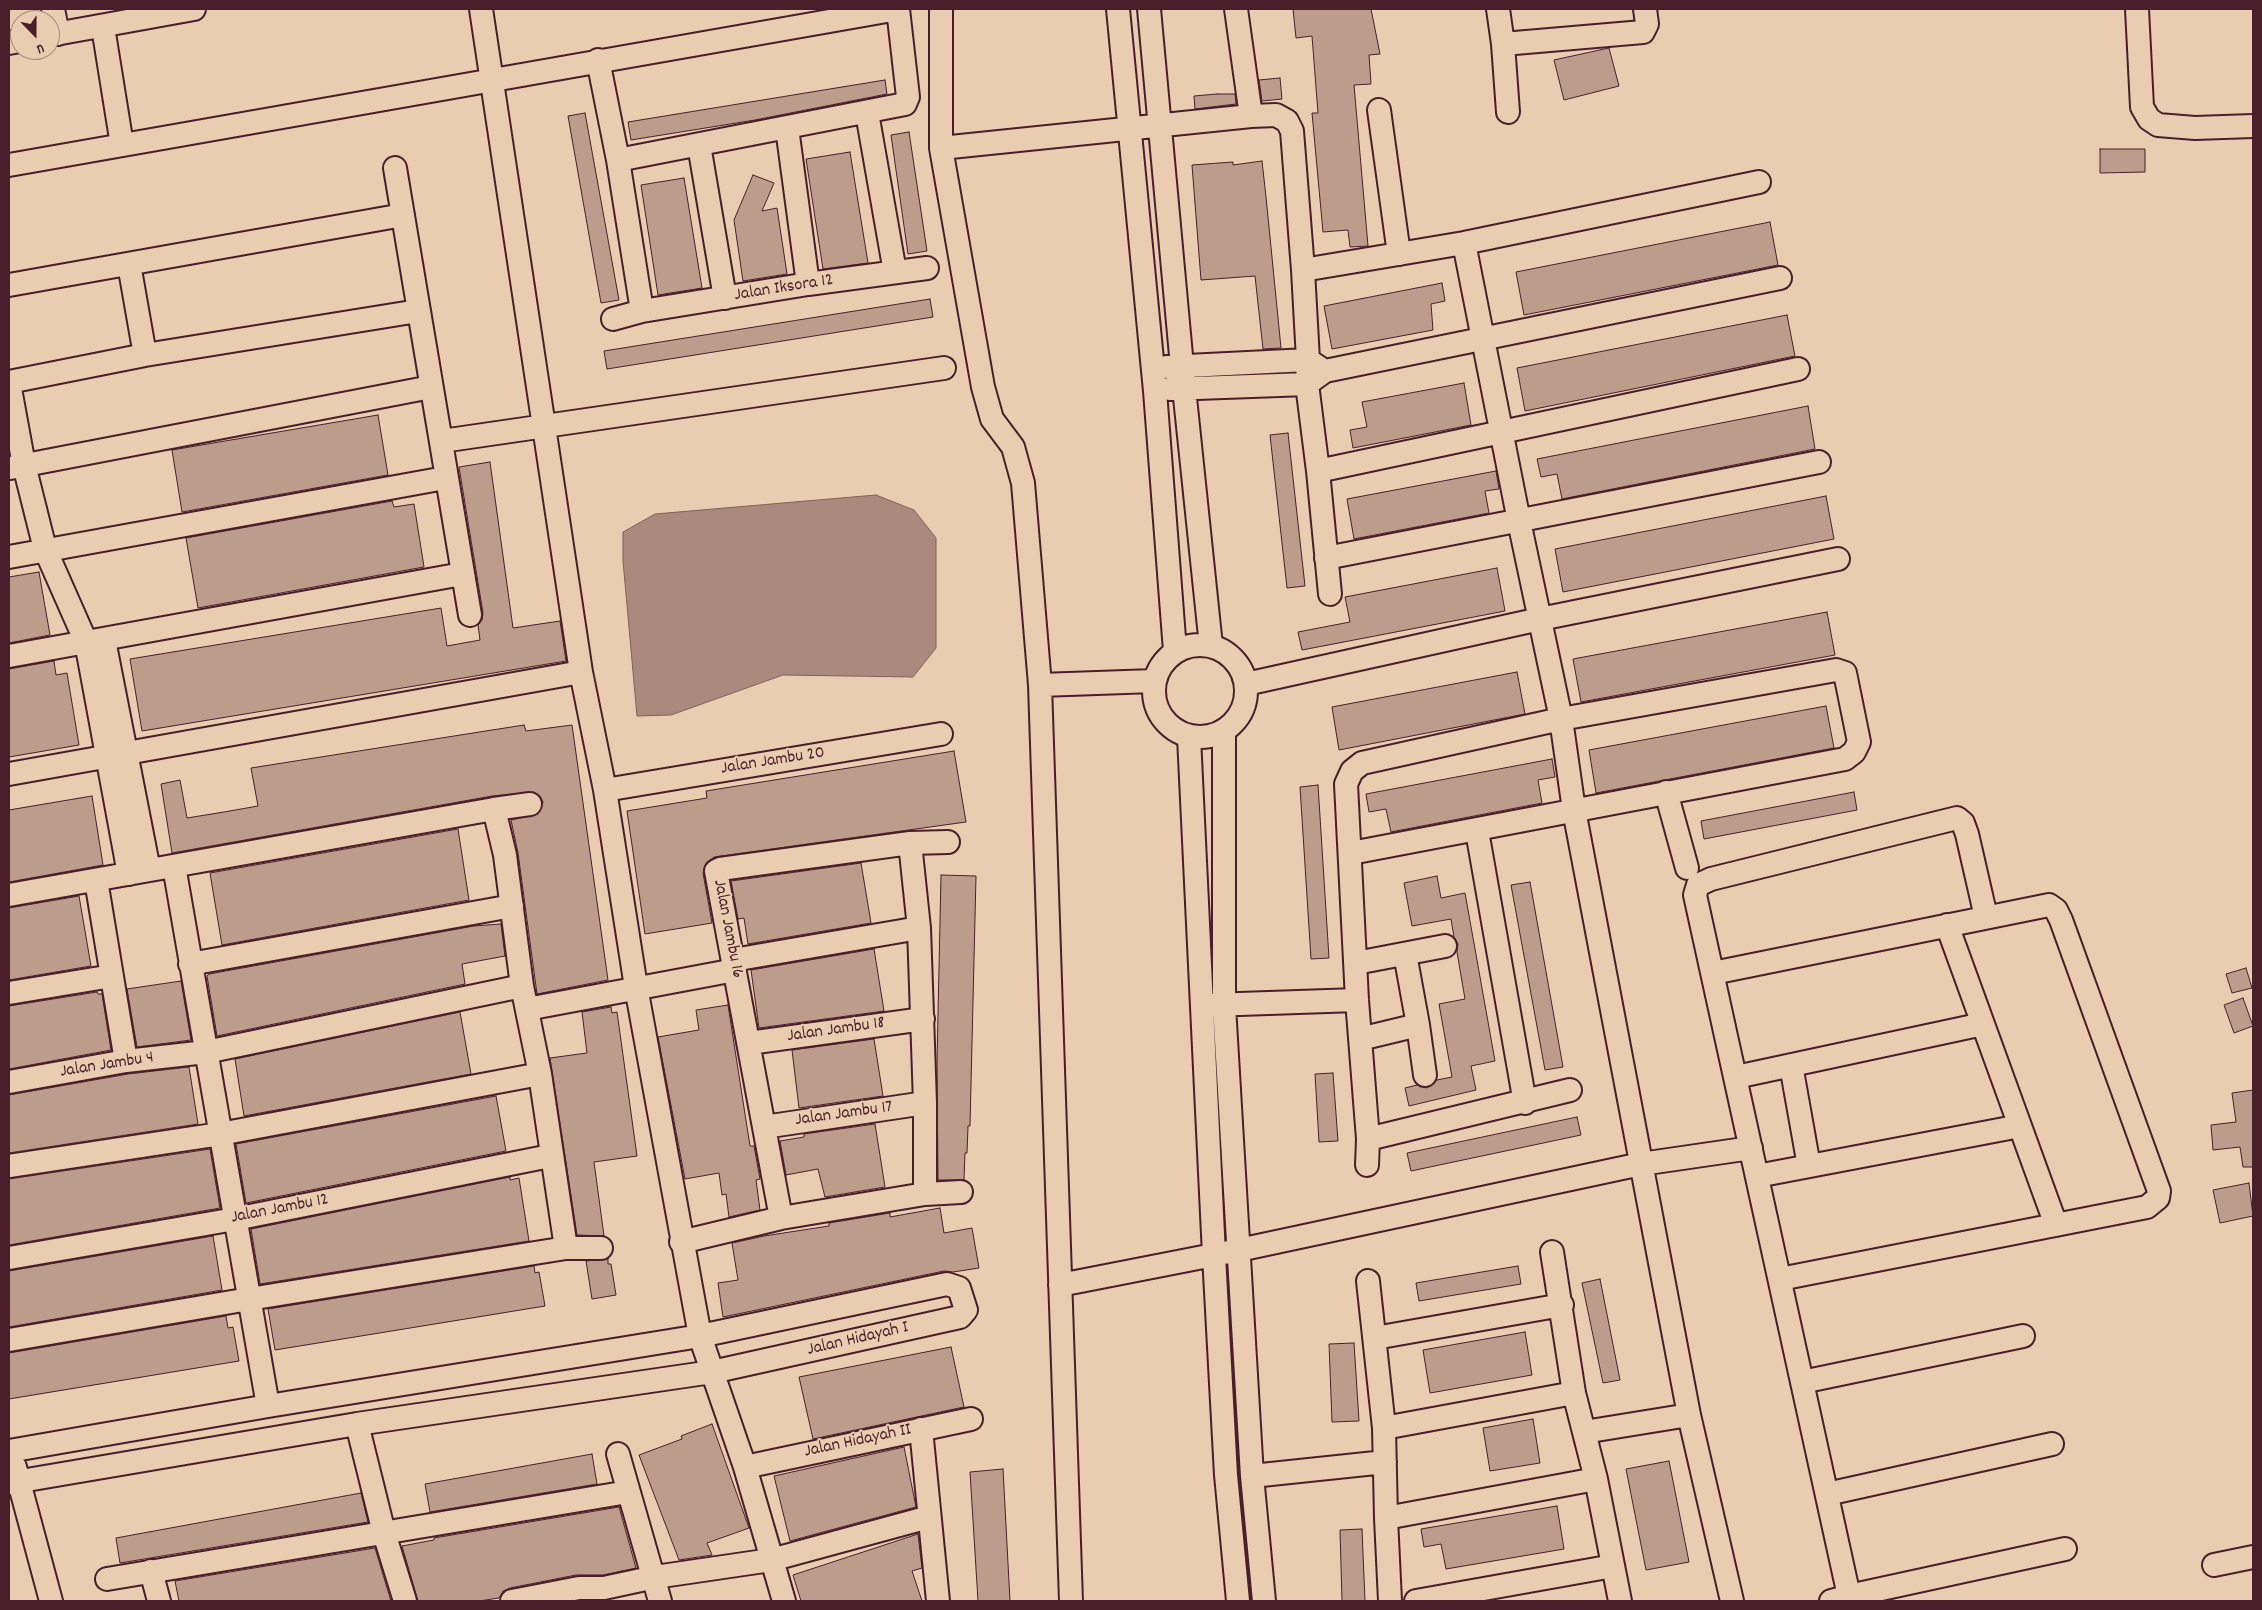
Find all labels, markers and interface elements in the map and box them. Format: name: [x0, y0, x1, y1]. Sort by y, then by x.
north arrow: [10, 10, 60, 60]
text: U: [33, 37, 47, 59]
street label: Jalan Iksora 12: [733, 271, 835, 307]
street label: Jalan Jambu 20: [720, 743, 826, 781]
street label: Jalan Jambu 16: [707, 878, 747, 980]
street label: Jalan Jambu 18: [786, 1013, 886, 1049]
street label: Jalan Jambu 4: [59, 1048, 155, 1084]
street label: Jalan Jambu 17: [794, 1097, 894, 1133]
street label: Jalan Jambu 12: [229, 1190, 331, 1230]
street label: Jalan Hidayah I: [805, 1318, 911, 1362]
street label: Jalan Hidayah II: [803, 1420, 913, 1464]

